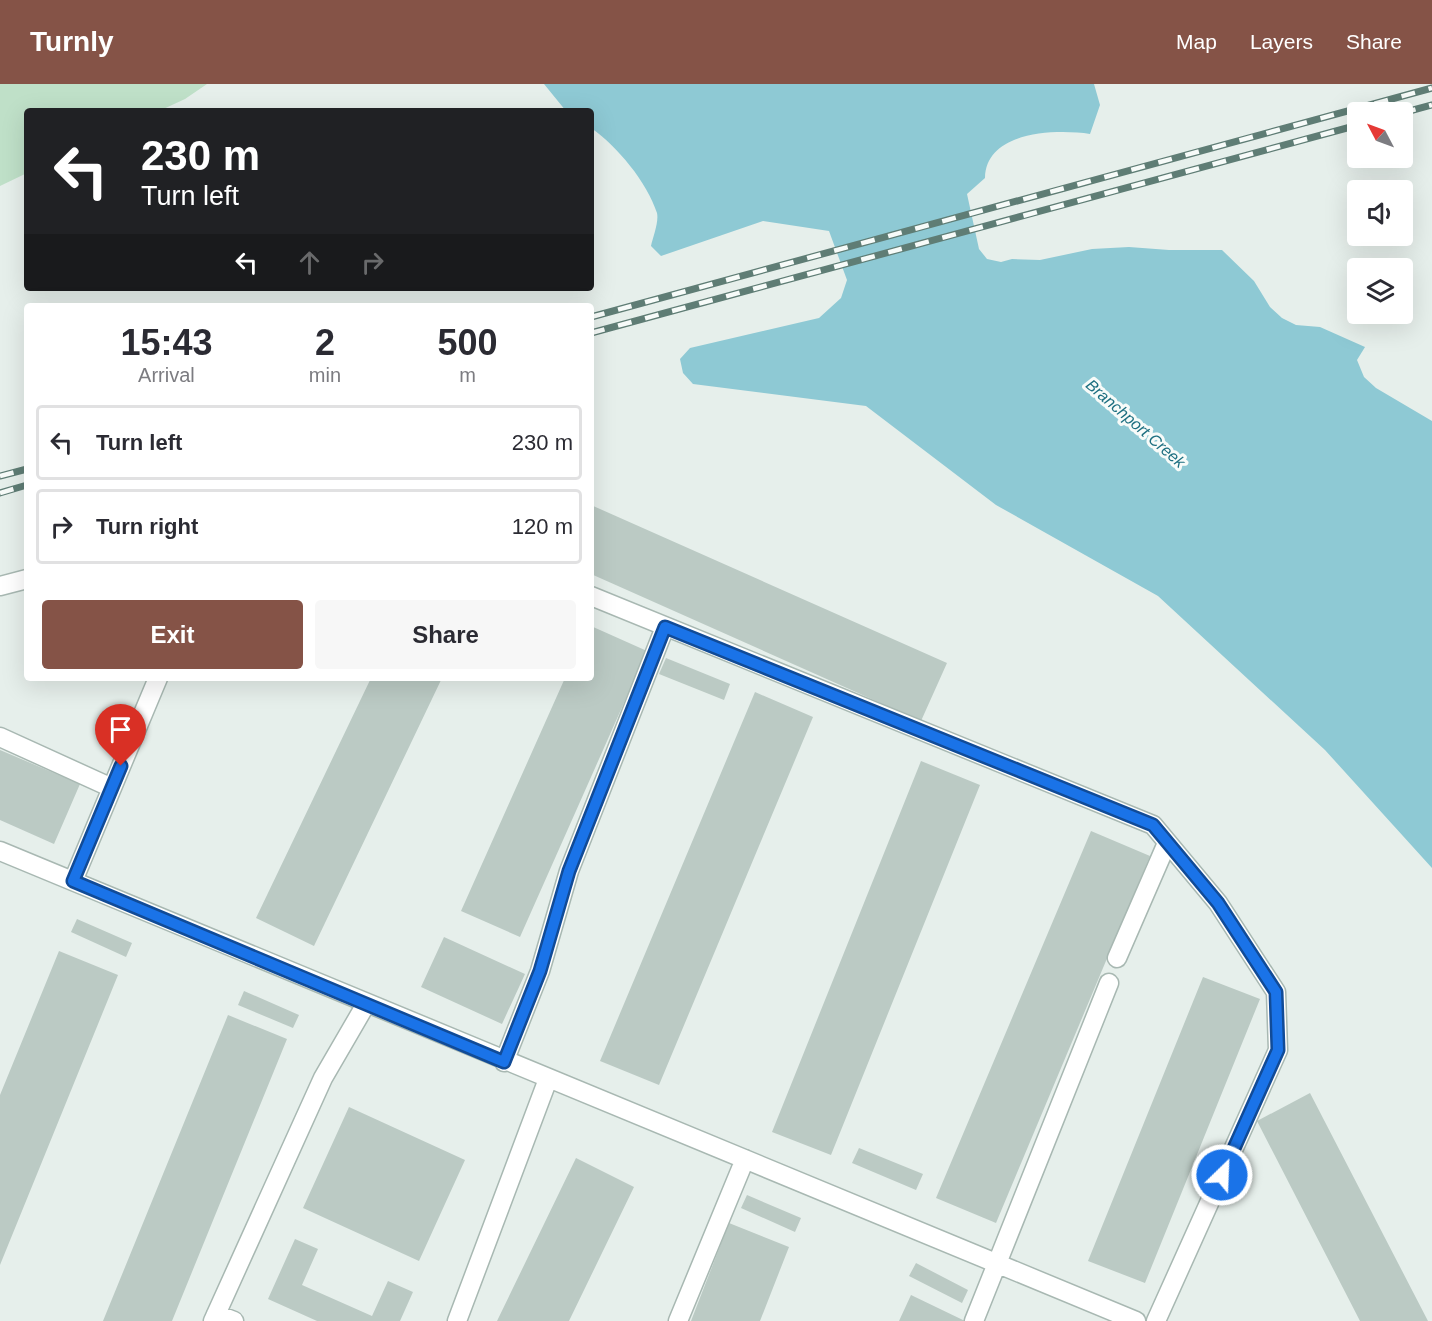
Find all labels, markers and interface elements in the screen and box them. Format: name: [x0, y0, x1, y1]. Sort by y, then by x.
text: Turnly: [30, 26, 113, 57]
text: Map: [1176, 30, 1217, 53]
text: Layers: [1250, 30, 1313, 53]
text: Share: [1346, 30, 1402, 53]
north arrow: [1347, 102, 1413, 168]
map controls: [1347, 102, 1413, 324]
icon: left: [42, 132, 120, 210]
text: 230 m: [141, 132, 260, 179]
button: sound: [1347, 180, 1413, 246]
text: Turn left: [141, 181, 239, 211]
icon: left: [230, 246, 263, 279]
icon: ahead: [293, 246, 326, 279]
icon: right: [356, 246, 389, 279]
button: layers: [1347, 258, 1413, 324]
text: 15:43: [120, 322, 212, 363]
text: 2: [315, 322, 335, 363]
text: 500: [437, 322, 498, 363]
text: Arrival: [138, 364, 195, 386]
text: min: [309, 364, 341, 386]
text: m: [459, 364, 476, 386]
water label: Branchport Creek: [1083, 376, 1189, 472]
icon: left: [45, 426, 78, 459]
text: Turn left: [96, 430, 182, 455]
text: 230 m: [512, 430, 573, 455]
icon: right: [45, 510, 78, 543]
text: Turn right: [96, 514, 198, 539]
text: 120 m: [512, 514, 573, 539]
button: Exit: [42, 600, 303, 669]
button: Share: [315, 600, 576, 669]
pin: [95, 704, 146, 766]
icon: arrive: [104, 713, 137, 746]
position arrow: [1190, 1143, 1254, 1207]

